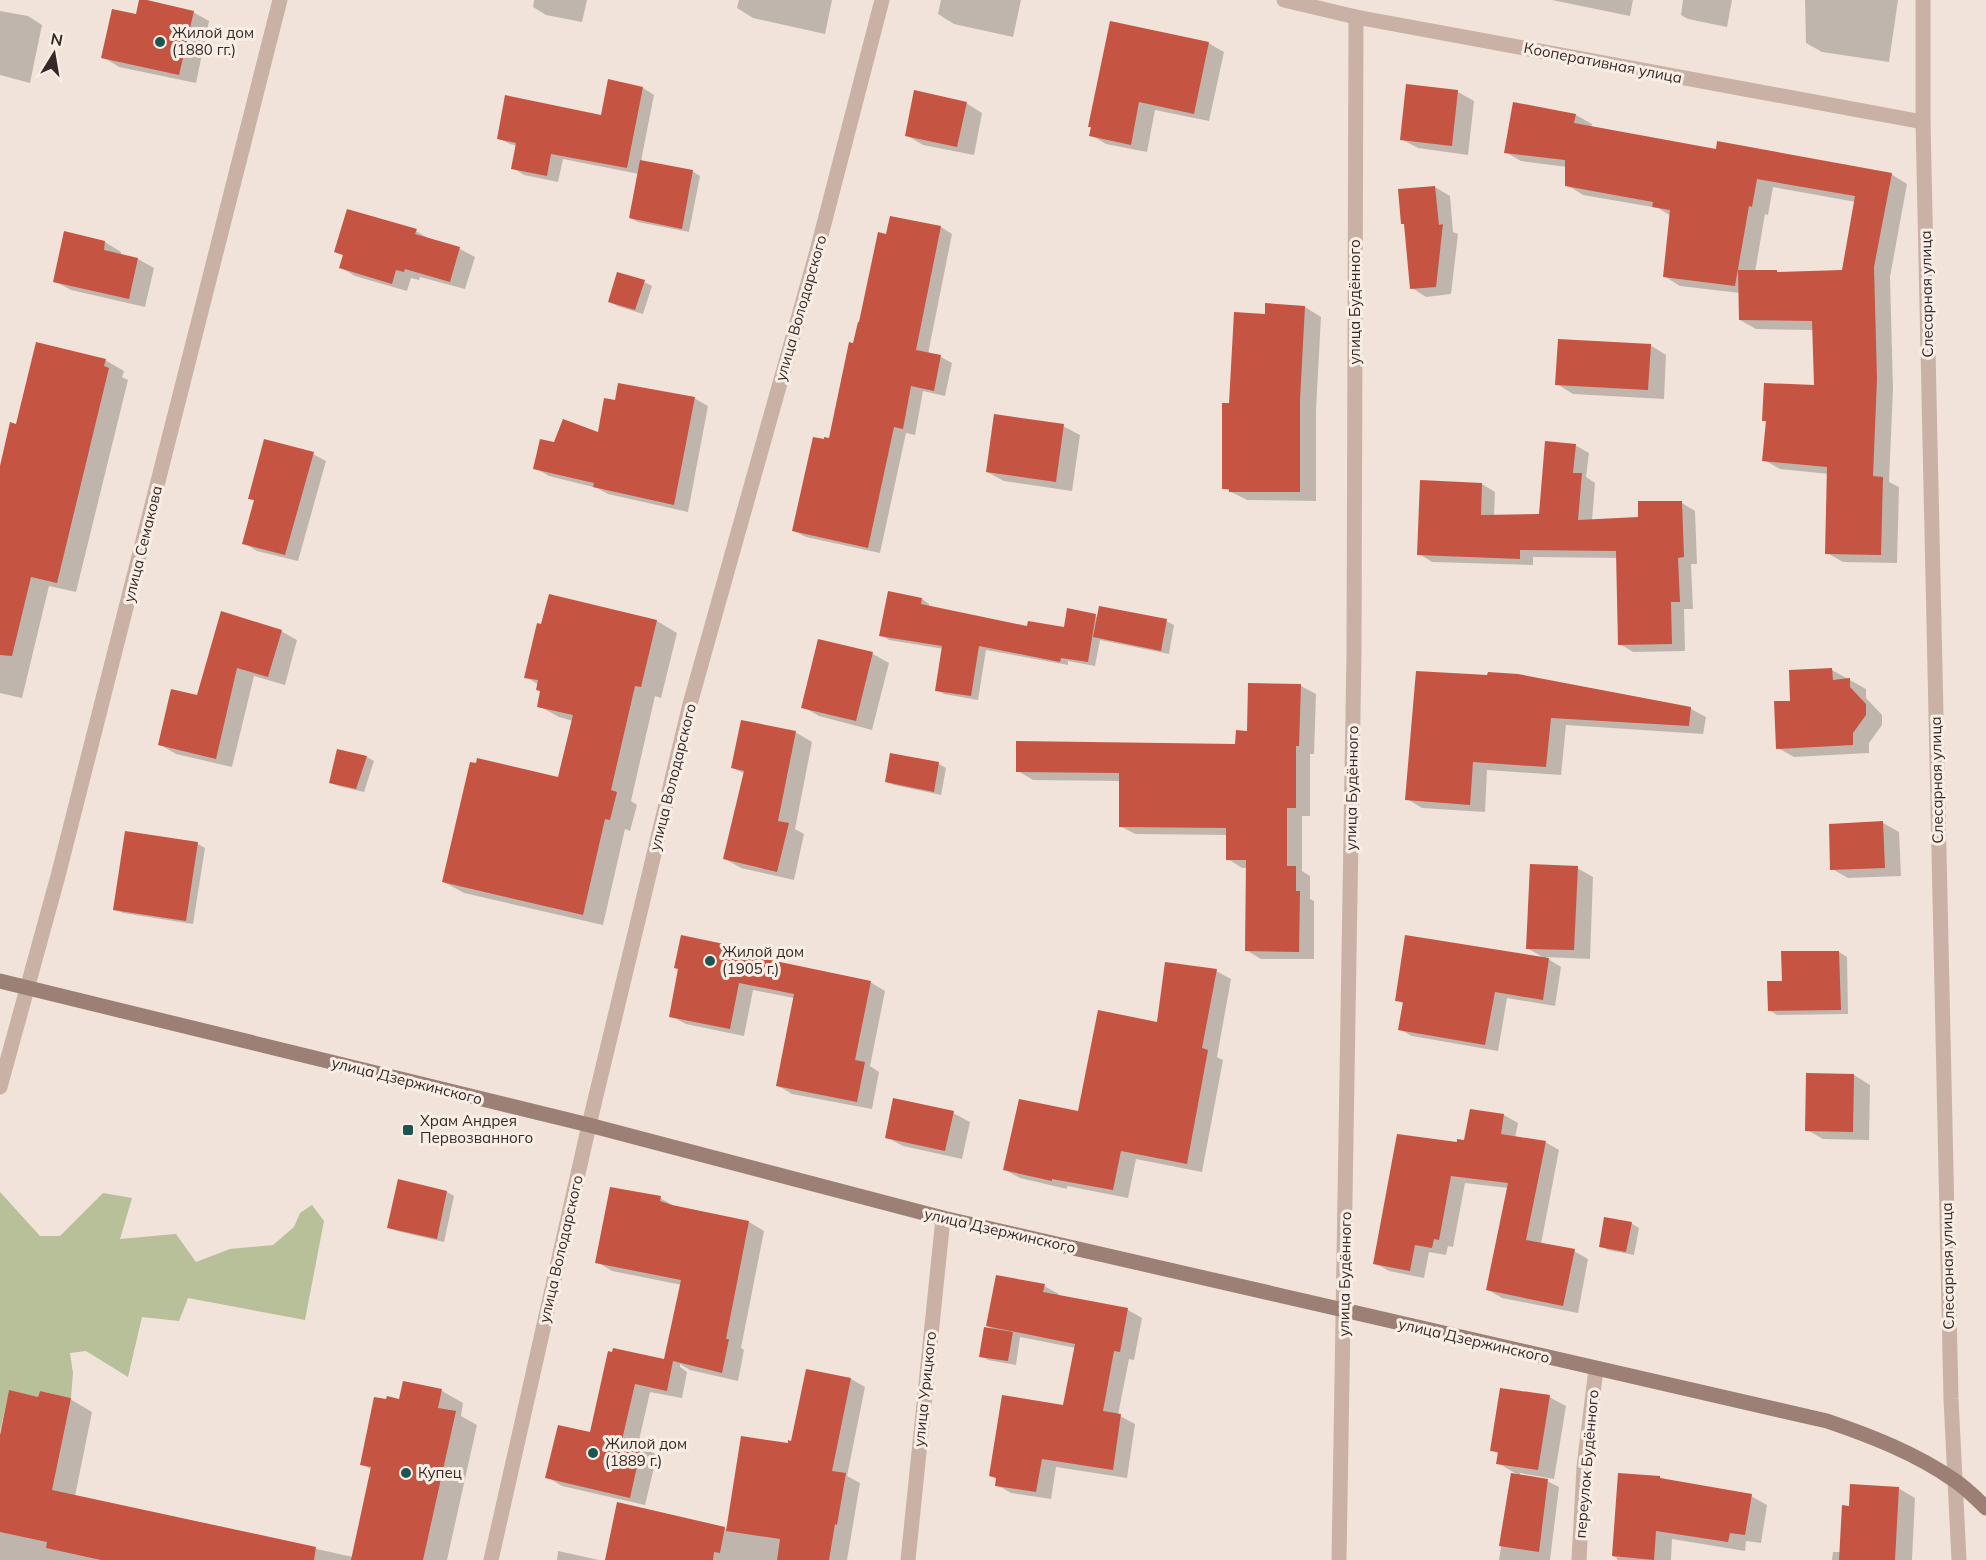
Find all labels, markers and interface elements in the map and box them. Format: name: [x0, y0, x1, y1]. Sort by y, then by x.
place label: Жилой дом (1880 гг.): [172, 23, 254, 59]
north arrow: [24, 24, 84, 84]
text: N: [49, 28, 65, 50]
marker: Жилой дом (1880 гг.): [153, 35, 167, 49]
street label: Кооперативная улица: [1522, 38, 1684, 87]
street label: Слесарная улица: [1916, 230, 1937, 358]
street label: улица Володарского: [771, 233, 830, 383]
street label: улица Будённого: [1345, 239, 1364, 365]
street label: улица Семакова: [119, 484, 166, 604]
street label: улица Володарского: [645, 701, 700, 852]
street label: Слесарная улица: [1926, 716, 1947, 844]
street label: улица Будённого: [1341, 725, 1362, 851]
place label: Жилой дом (1905 г.): [722, 942, 804, 978]
marker: Жилой дом (1905 г.): [703, 954, 717, 968]
street label: улица Дзержинского: [330, 1053, 484, 1108]
place label: Храм Андрея Первозванного: [420, 1111, 533, 1147]
marker: Храм Андрея Первозванного: [401, 1123, 415, 1137]
street label: улица Володарского: [534, 1173, 587, 1325]
street label: Слесарная улица: [1937, 1202, 1958, 1330]
street label: улица Дзержинского: [923, 1204, 1078, 1257]
street label: улица Будённого: [1334, 1211, 1355, 1337]
street label: улица Дзержинского: [1397, 1314, 1552, 1367]
street label: улица Урицкого: [909, 1330, 940, 1448]
street label: переулок Будённого: [1571, 1389, 1602, 1539]
place label: Жилой дом (1889 г.): [605, 1434, 687, 1470]
marker: Жилой дом (1889 г.): [586, 1446, 600, 1460]
place label: Купец: [418, 1463, 462, 1482]
marker: Купец: [399, 1466, 413, 1480]

